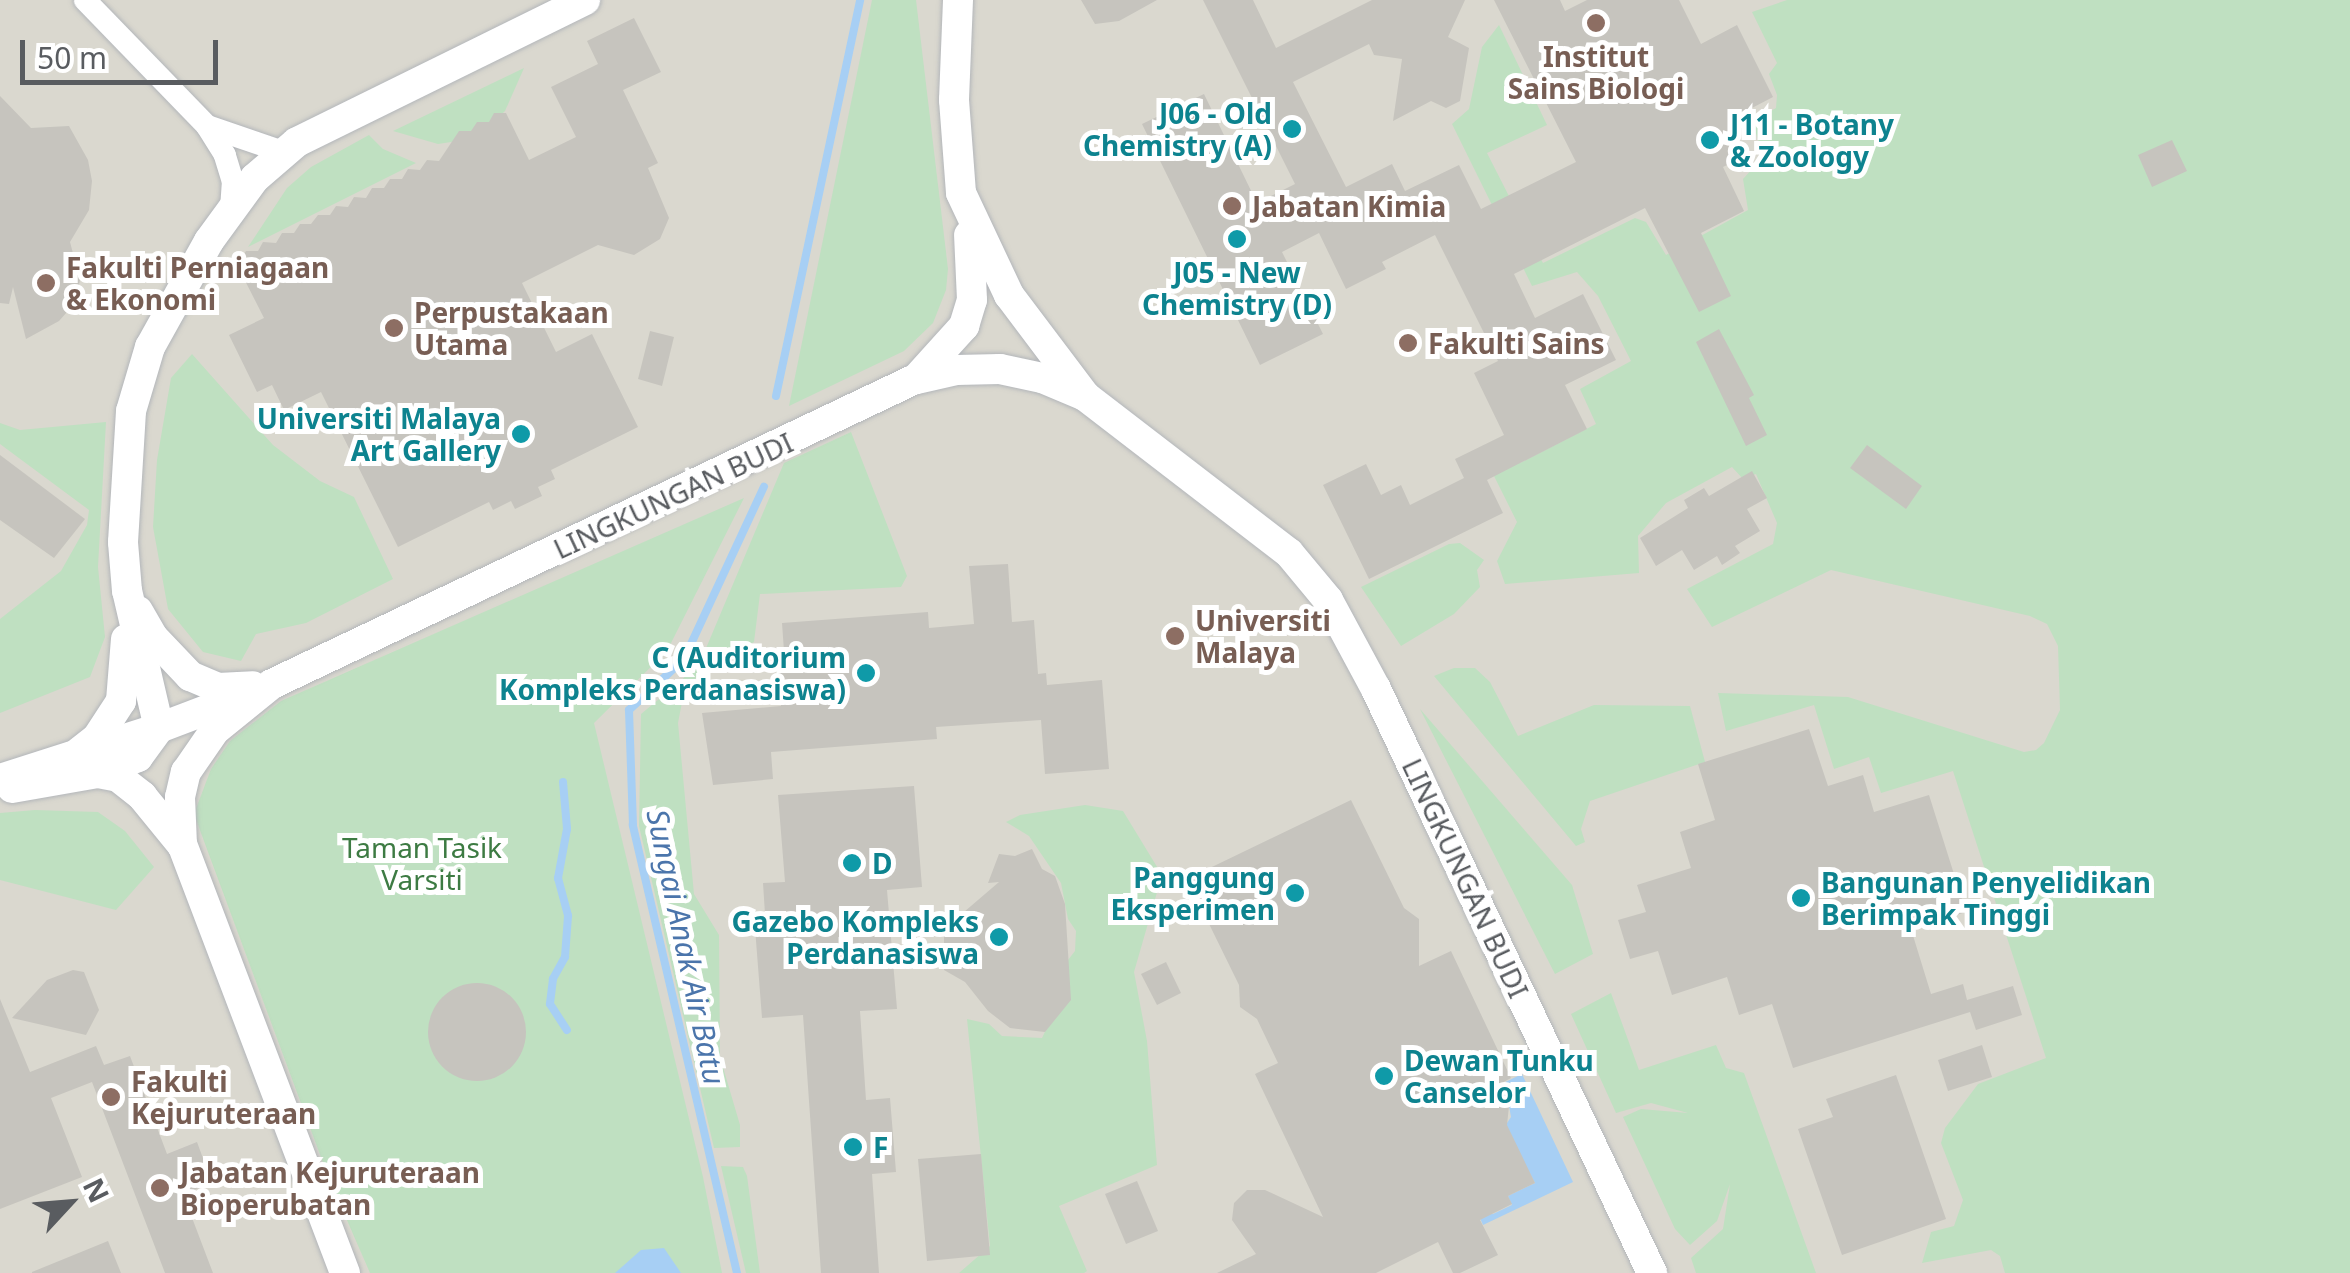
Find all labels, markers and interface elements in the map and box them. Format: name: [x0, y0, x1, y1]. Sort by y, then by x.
marker: Institut Sains Biologi: [1585, 12, 1607, 34]
scale bar: [25, 20, 222, 82]
text: 50 m: [37, 37, 107, 78]
place label: Institut Sains Biologi: [1508, 39, 1684, 105]
place label: J06 - Old Chemistry (A): [1083, 96, 1272, 162]
place label: J11 - Botany & Zoology: [1730, 107, 1894, 173]
marker: J06 - Old Chemistry (A): [1281, 118, 1303, 140]
marker: J11 - Botany & Zoology: [1699, 129, 1721, 151]
place label: Jabatan Kimia: [1252, 189, 1446, 223]
marker: Jabatan Kimia: [1221, 195, 1243, 217]
marker: J05 - New Chemistry (D): [1226, 228, 1248, 250]
place label: Fakulti Perniagaan & Ekonomi: [66, 250, 329, 316]
place label: J05 - New Chemistry (D): [1142, 255, 1332, 321]
marker: Fakulti Perniagaan & Ekonomi: [35, 272, 57, 294]
place label: Perpustakaan Utama: [414, 295, 609, 361]
marker: Perpustakaan Utama: [383, 317, 405, 339]
place label: Fakulti Sains: [1428, 326, 1605, 360]
marker: Fakulti Sains: [1397, 332, 1419, 354]
place label: Universiti Malaya Art Gallery: [257, 401, 501, 467]
marker: Universiti Malaya Art Gallery: [510, 423, 532, 445]
street label: LINGKUNGAN BUDI: [548, 425, 798, 565]
place label: Universiti Malaya: [1195, 603, 1331, 669]
marker: Universiti Malaya: [1164, 625, 1186, 647]
place label: C (Auditorium Kompleks Perdanasiswa): [499, 640, 846, 706]
marker: C (Auditorium Kompleks Perdanasiswa): [855, 662, 877, 684]
street label: LINGKUNGAN BUDI: [1396, 753, 1536, 1003]
water label: Sungai Anak Air Batu: [639, 806, 733, 1088]
park label: Taman Tasik Varsiti: [342, 830, 502, 896]
place label: D: [872, 846, 892, 880]
marker: D: [841, 852, 863, 874]
place label: Panggung Eksperimen: [1110, 860, 1275, 926]
place label: Bangunan Penyelidikan Berimpak Tinggi: [1821, 865, 2151, 931]
marker: Panggung Eksperimen: [1284, 882, 1306, 904]
marker: Bangunan Penyelidikan Berimpak Tinggi: [1790, 887, 1812, 909]
place label: Gazebo Kompleks Perdanasiswa: [731, 904, 979, 970]
marker: Gazebo Kompleks Perdanasiswa: [988, 926, 1010, 948]
place label: Dewan Tunku Canselor: [1404, 1043, 1594, 1109]
place label: Fakulti Kejuruteraan: [131, 1064, 316, 1130]
marker: Dewan Tunku Canselor: [1373, 1065, 1395, 1087]
marker: Fakulti Kejuruteraan: [100, 1086, 122, 1108]
place label: F: [873, 1130, 888, 1164]
marker: F: [842, 1136, 864, 1158]
north arrow: [20, 1153, 120, 1253]
place label: Jabatan Kejuruteraan Bioperubatan: [180, 1155, 480, 1221]
text: N: [75, 1171, 119, 1208]
marker: Jabatan Kejuruteraan Bioperubatan: [149, 1177, 171, 1199]

